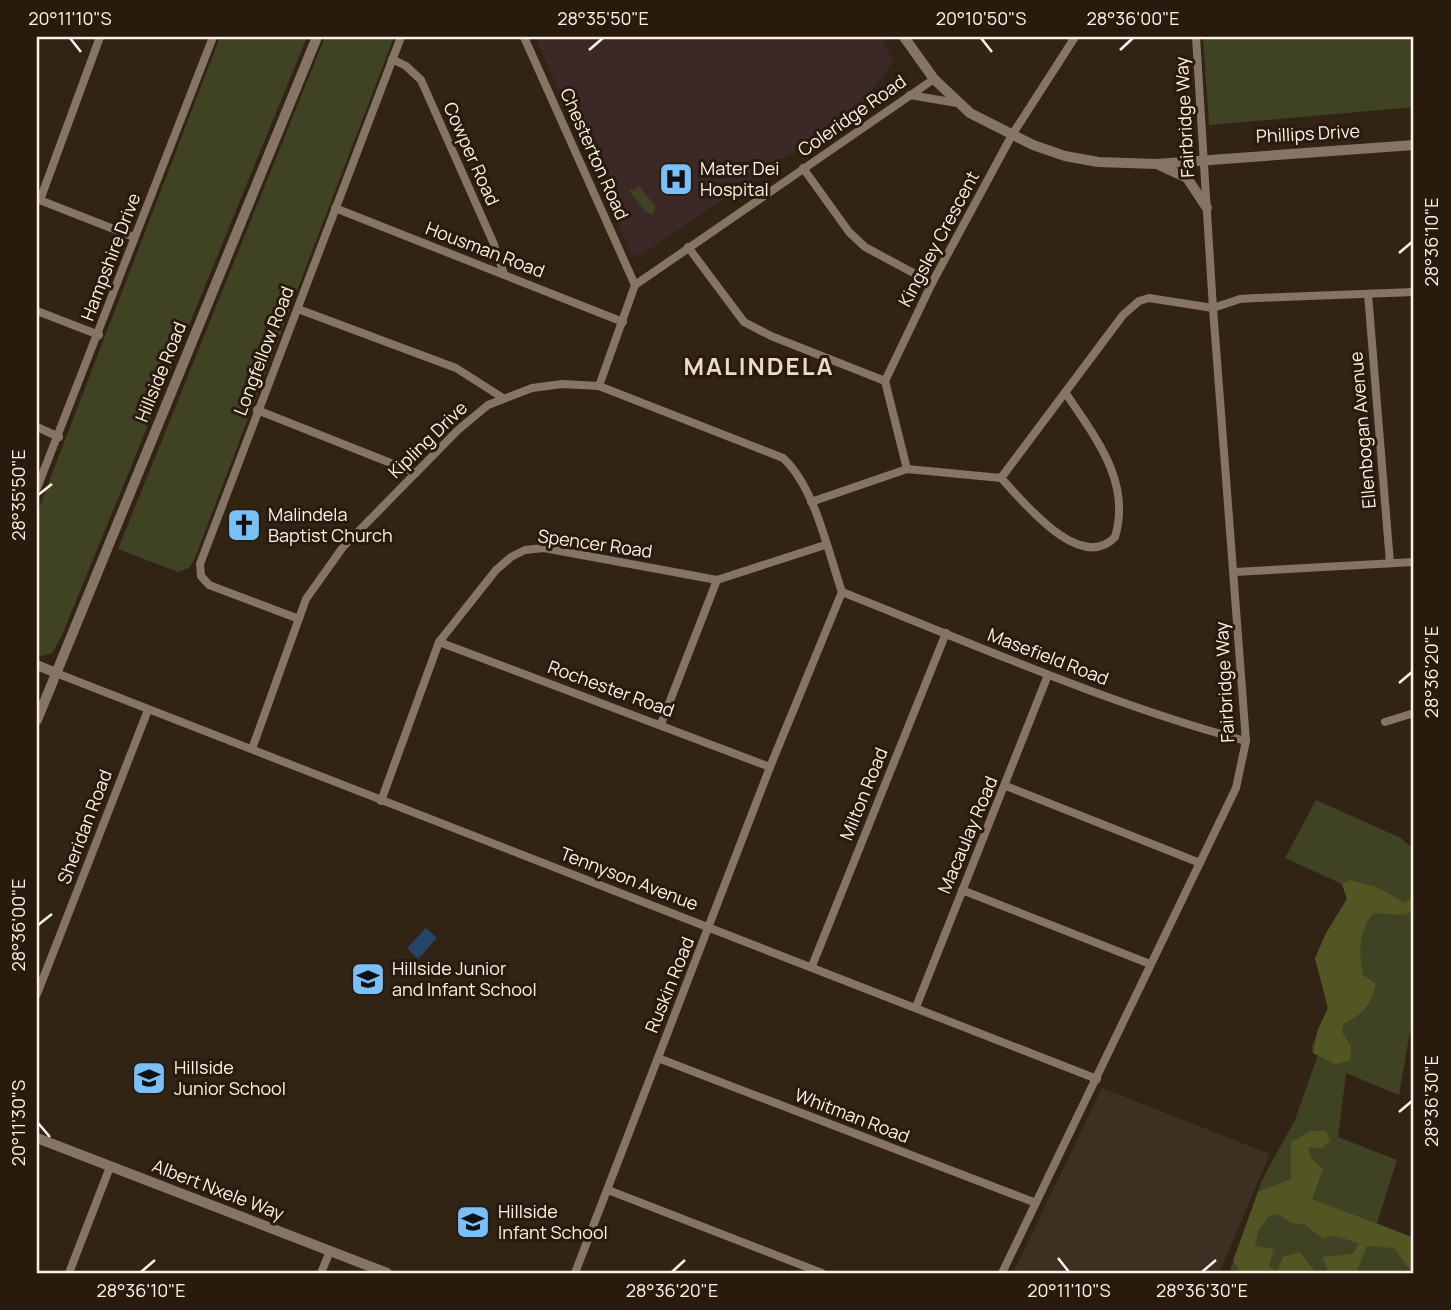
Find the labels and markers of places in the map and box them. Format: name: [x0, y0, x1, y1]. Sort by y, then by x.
place label: Mater Dei Hospital: [700, 156, 779, 201]
hospital icon: Mater Dei Hospital: [657, 160, 695, 198]
place label: Malindela Baptist Church: [268, 502, 393, 547]
church icon: Malindela Baptist Church: [225, 506, 263, 544]
place label: Hillside Junior and Infant School: [392, 956, 537, 1001]
school or university icon: Hillside Junior and Infant School: [349, 960, 387, 998]
place label: Hillside Junior School: [174, 1055, 286, 1100]
school or university icon: Hillside Junior School: [130, 1059, 168, 1097]
place label: Hillside Infant School: [498, 1199, 608, 1244]
school or university icon: Hillside Infant School: [454, 1203, 492, 1241]

